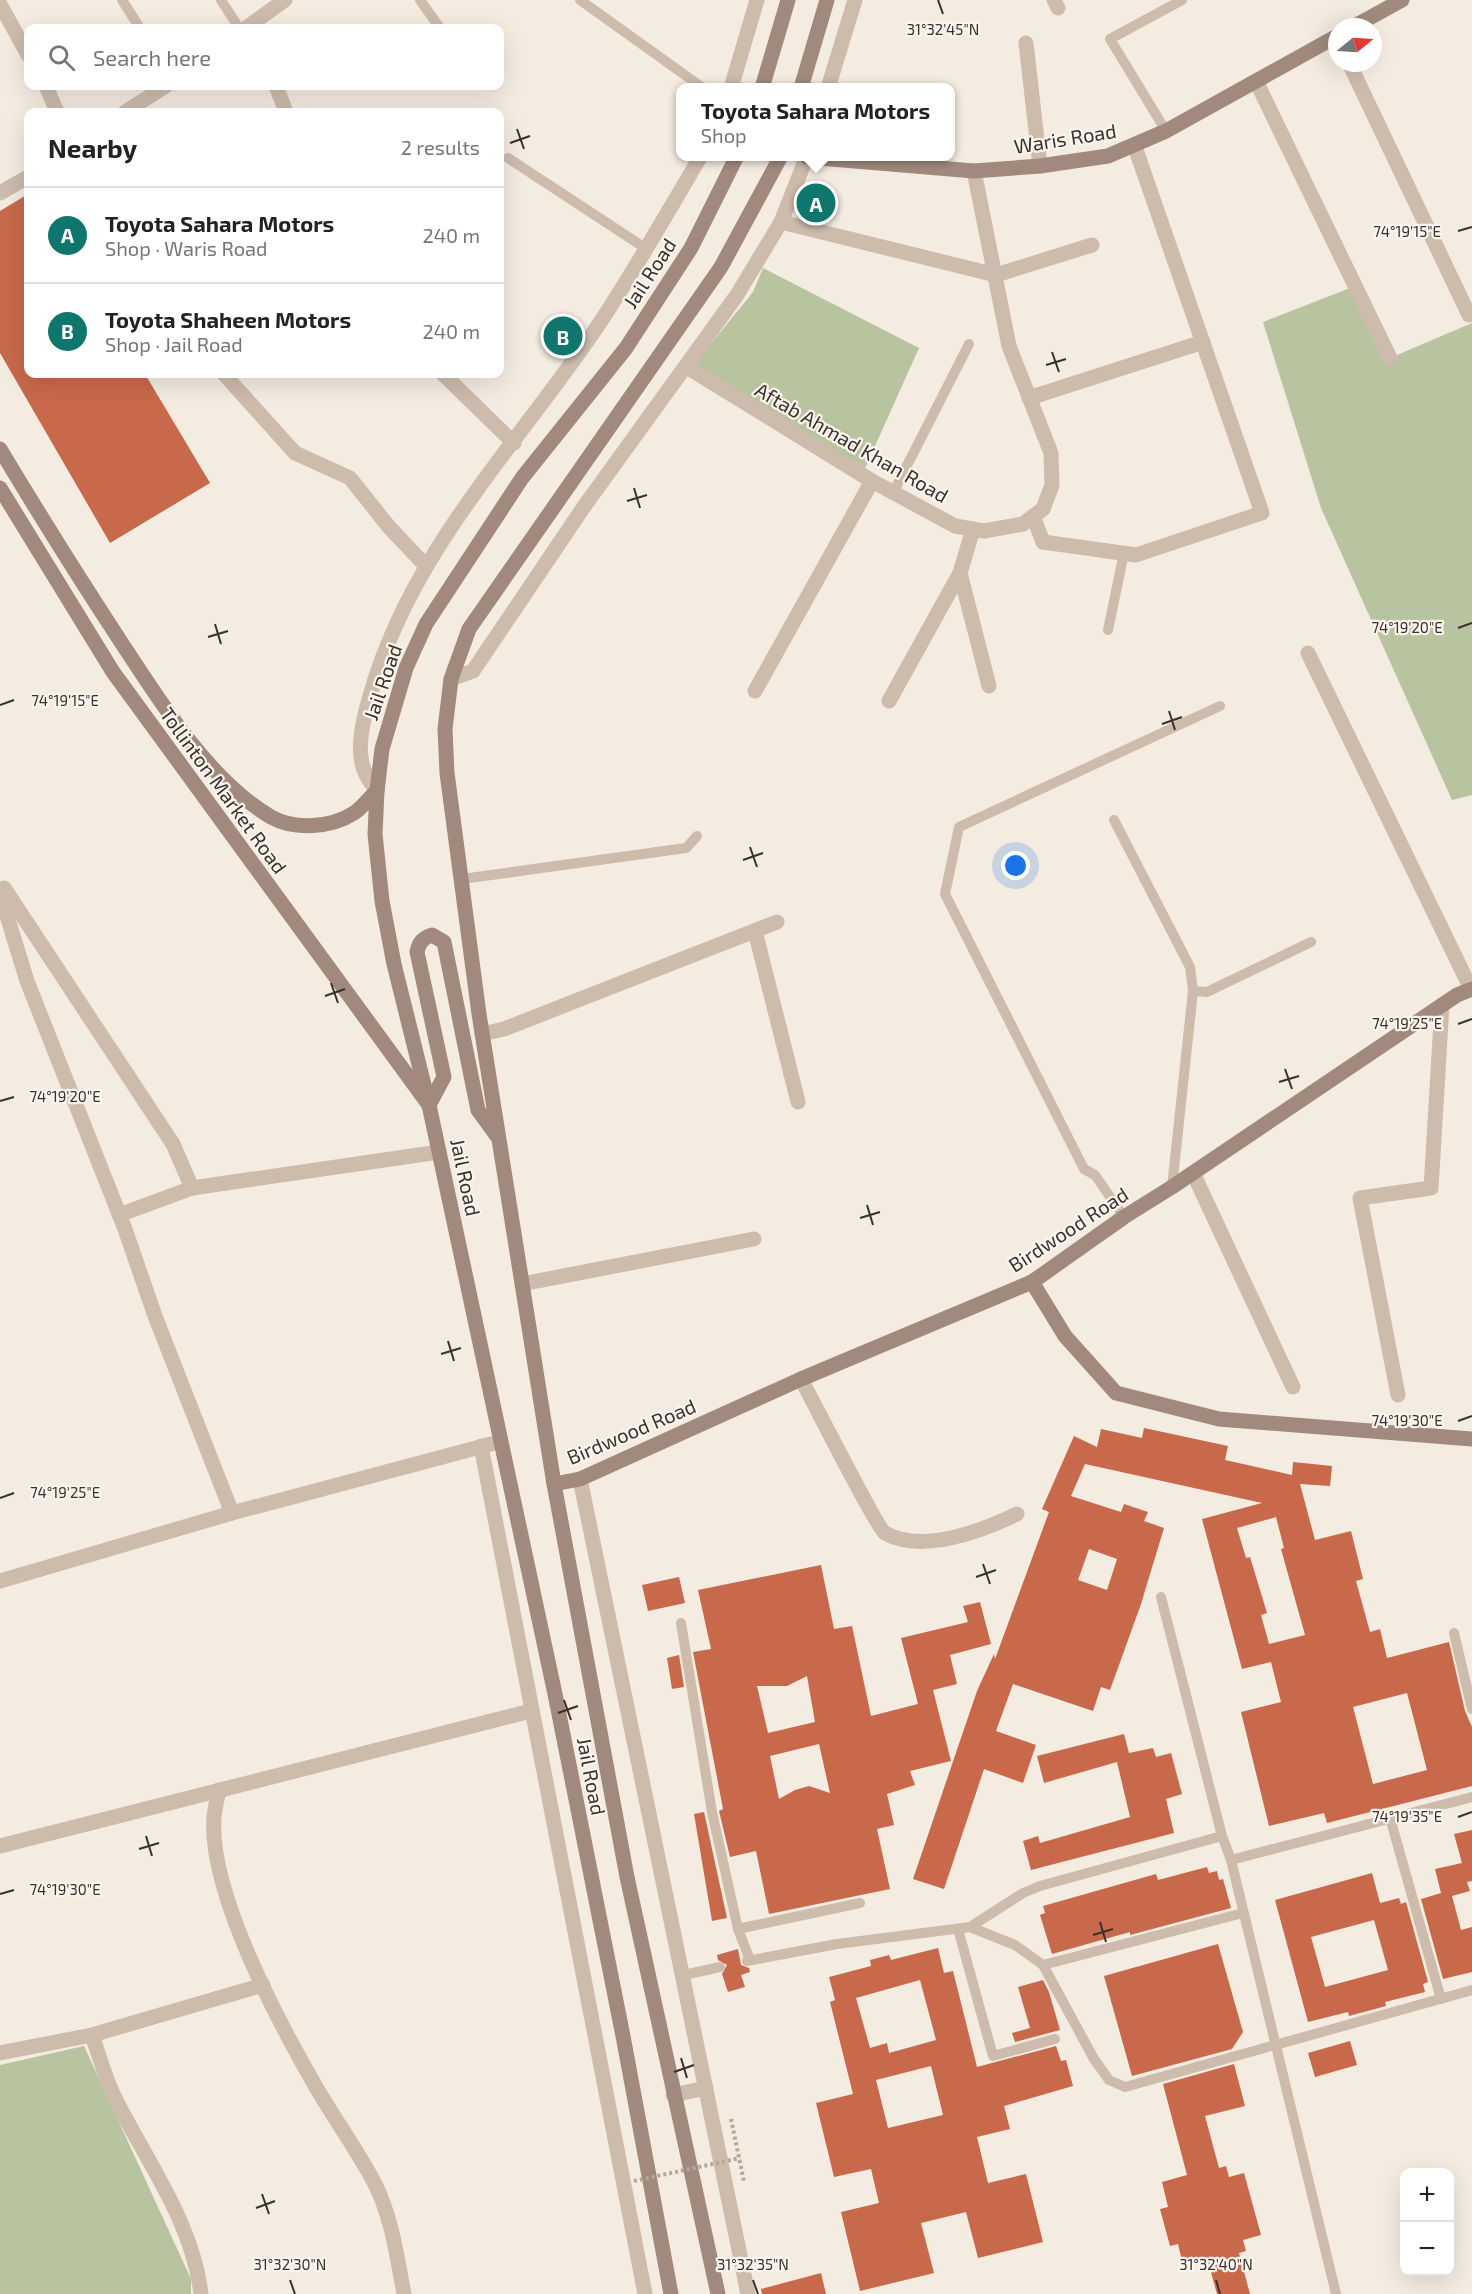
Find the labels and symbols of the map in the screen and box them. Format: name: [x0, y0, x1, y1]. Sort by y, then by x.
north arrow: [1328, 18, 1382, 72]
text: 31°32'45"N: [907, 20, 979, 38]
street label: Waris Road: [1012, 118, 1118, 158]
pin: A: [796, 180, 836, 226]
text: 74°19'15"E: [1373, 222, 1441, 240]
street label: Jail Road: [618, 233, 680, 313]
pin: B: [544, 314, 582, 358]
street label: Aftab Ahmad Khan Road: [751, 377, 953, 507]
text: 74°19'20"E: [1371, 618, 1443, 636]
street label: Jail Road: [358, 641, 406, 723]
text: 74°19'15"E: [31, 691, 99, 709]
street label: Tollinton Market Road: [156, 702, 292, 878]
your location: [1001, 851, 1030, 880]
text: 74°19'25"E: [1372, 1014, 1442, 1032]
text: 74°19'20"E: [29, 1087, 101, 1105]
street label: Jail Road: [446, 1136, 486, 1218]
street label: Birdwood Road: [1004, 1181, 1132, 1277]
street label: Birdwood Road: [563, 1393, 699, 1469]
text: 74°19'30"E: [1371, 1411, 1443, 1429]
text: 74°19'25"E: [30, 1483, 100, 1501]
street label: Jail Road: [573, 1735, 611, 1817]
text: 74°19'35"E: [1372, 1807, 1442, 1825]
text: 74°19'30"E: [29, 1880, 101, 1898]
text: 31°32'30"N: [254, 2255, 326, 2273]
text: 31°32'35"N: [717, 2255, 789, 2273]
text: 31°32'40"N: [1179, 2255, 1253, 2273]

